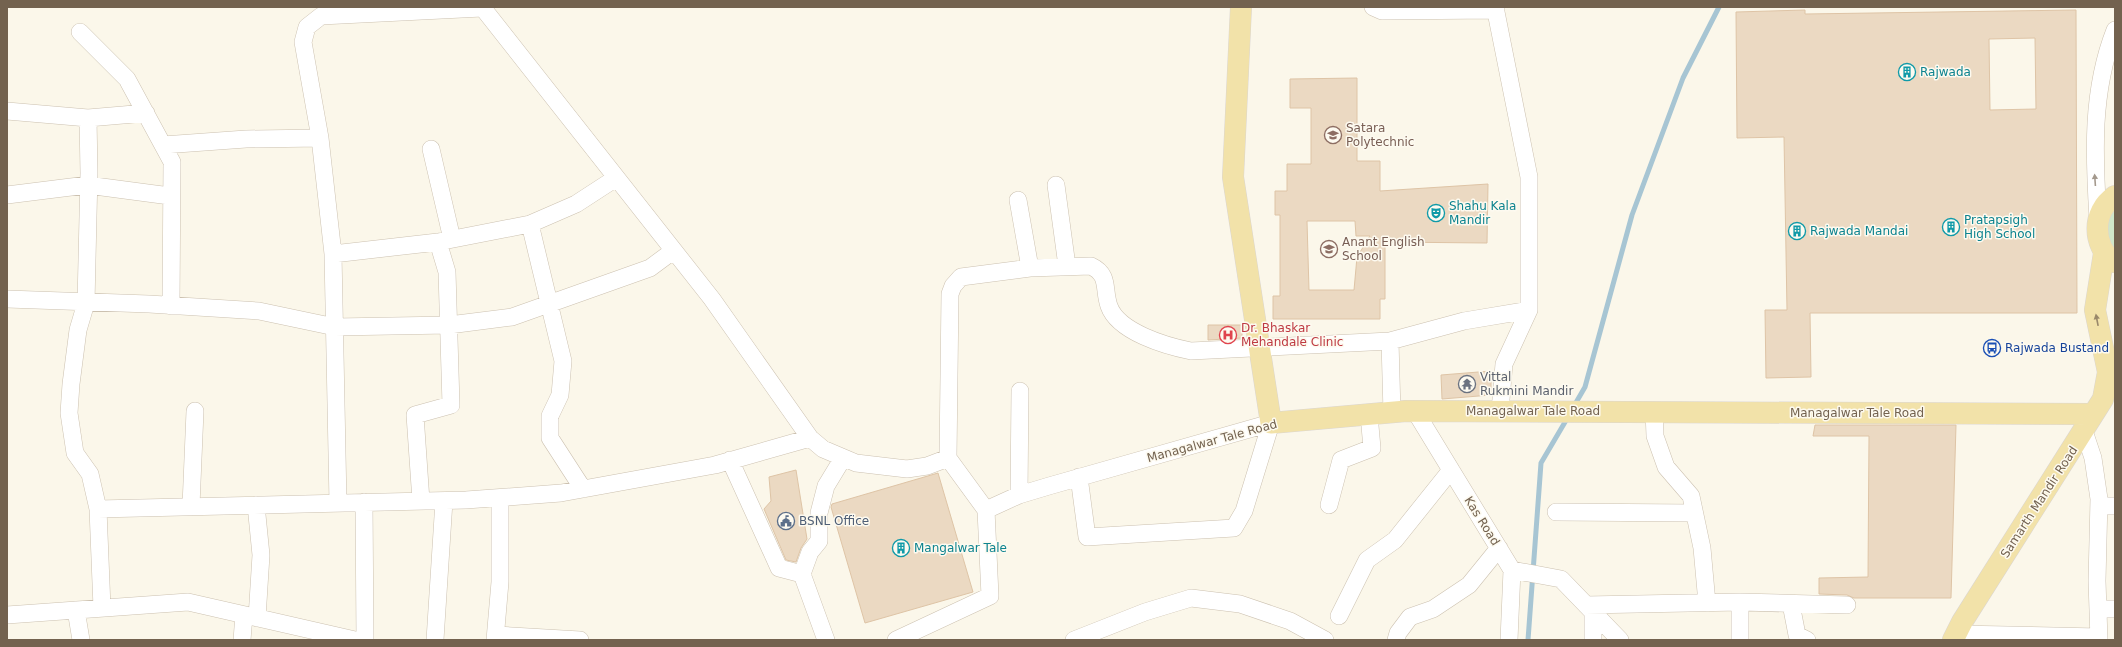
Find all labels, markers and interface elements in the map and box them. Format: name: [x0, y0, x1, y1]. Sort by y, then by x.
building icon: Rajwada: [1897, 62, 1917, 82]
place label: Rajwada: [1920, 65, 1971, 79]
place label: Satara Polytechnic: [1346, 121, 1414, 149]
school or university icon: Satara Polytechnic: [1323, 125, 1343, 145]
one-way arrow: [2092, 174, 2099, 186]
place label: Shahu Kala Mandir: [1449, 199, 1516, 227]
theatre icon: Shahu Kala Mandir: [1426, 203, 1446, 223]
place label: Pratapsigh High School: [1964, 213, 2035, 241]
building icon: Pratapsigh High School: [1941, 217, 1961, 237]
building icon: Rajwada Mandai: [1787, 221, 1807, 241]
place label: Rajwada Mandai: [1810, 224, 1908, 238]
place label: Anant English School: [1342, 235, 1425, 263]
school or university icon: Anant English School: [1319, 239, 1339, 259]
one-way arrow: [2094, 314, 2100, 327]
place label: Dr. Bhaskar Mehandale Clinic: [1241, 321, 1343, 349]
hospital icon: Dr. Bhaskar Mehandale Clinic: [1218, 325, 1238, 345]
bus stop icon: Rajwada Bustand: [1982, 338, 2002, 358]
place label: Rajwada Bustand: [2005, 341, 2109, 355]
place label: Vittal Rukmini Mandir: [1480, 370, 1573, 398]
temple icon: Vittal Rukmini Mandir: [1457, 374, 1477, 394]
street label: Managalwar Tale Road: [1466, 404, 1600, 418]
street label: Managalwar Tale Road: [1790, 406, 1924, 420]
street label: Managalwar Tale Road: [1145, 417, 1279, 465]
street label: Samarth Mandir Road: [1998, 444, 2080, 560]
street label: Kas Road: [1461, 494, 1503, 548]
public building icon: BSNL Office: [776, 511, 796, 531]
place label: BSNL Office: [799, 514, 869, 528]
building icon: Mangalwar Tale: [891, 538, 911, 558]
place label: Mangalwar Tale: [914, 541, 1007, 555]

